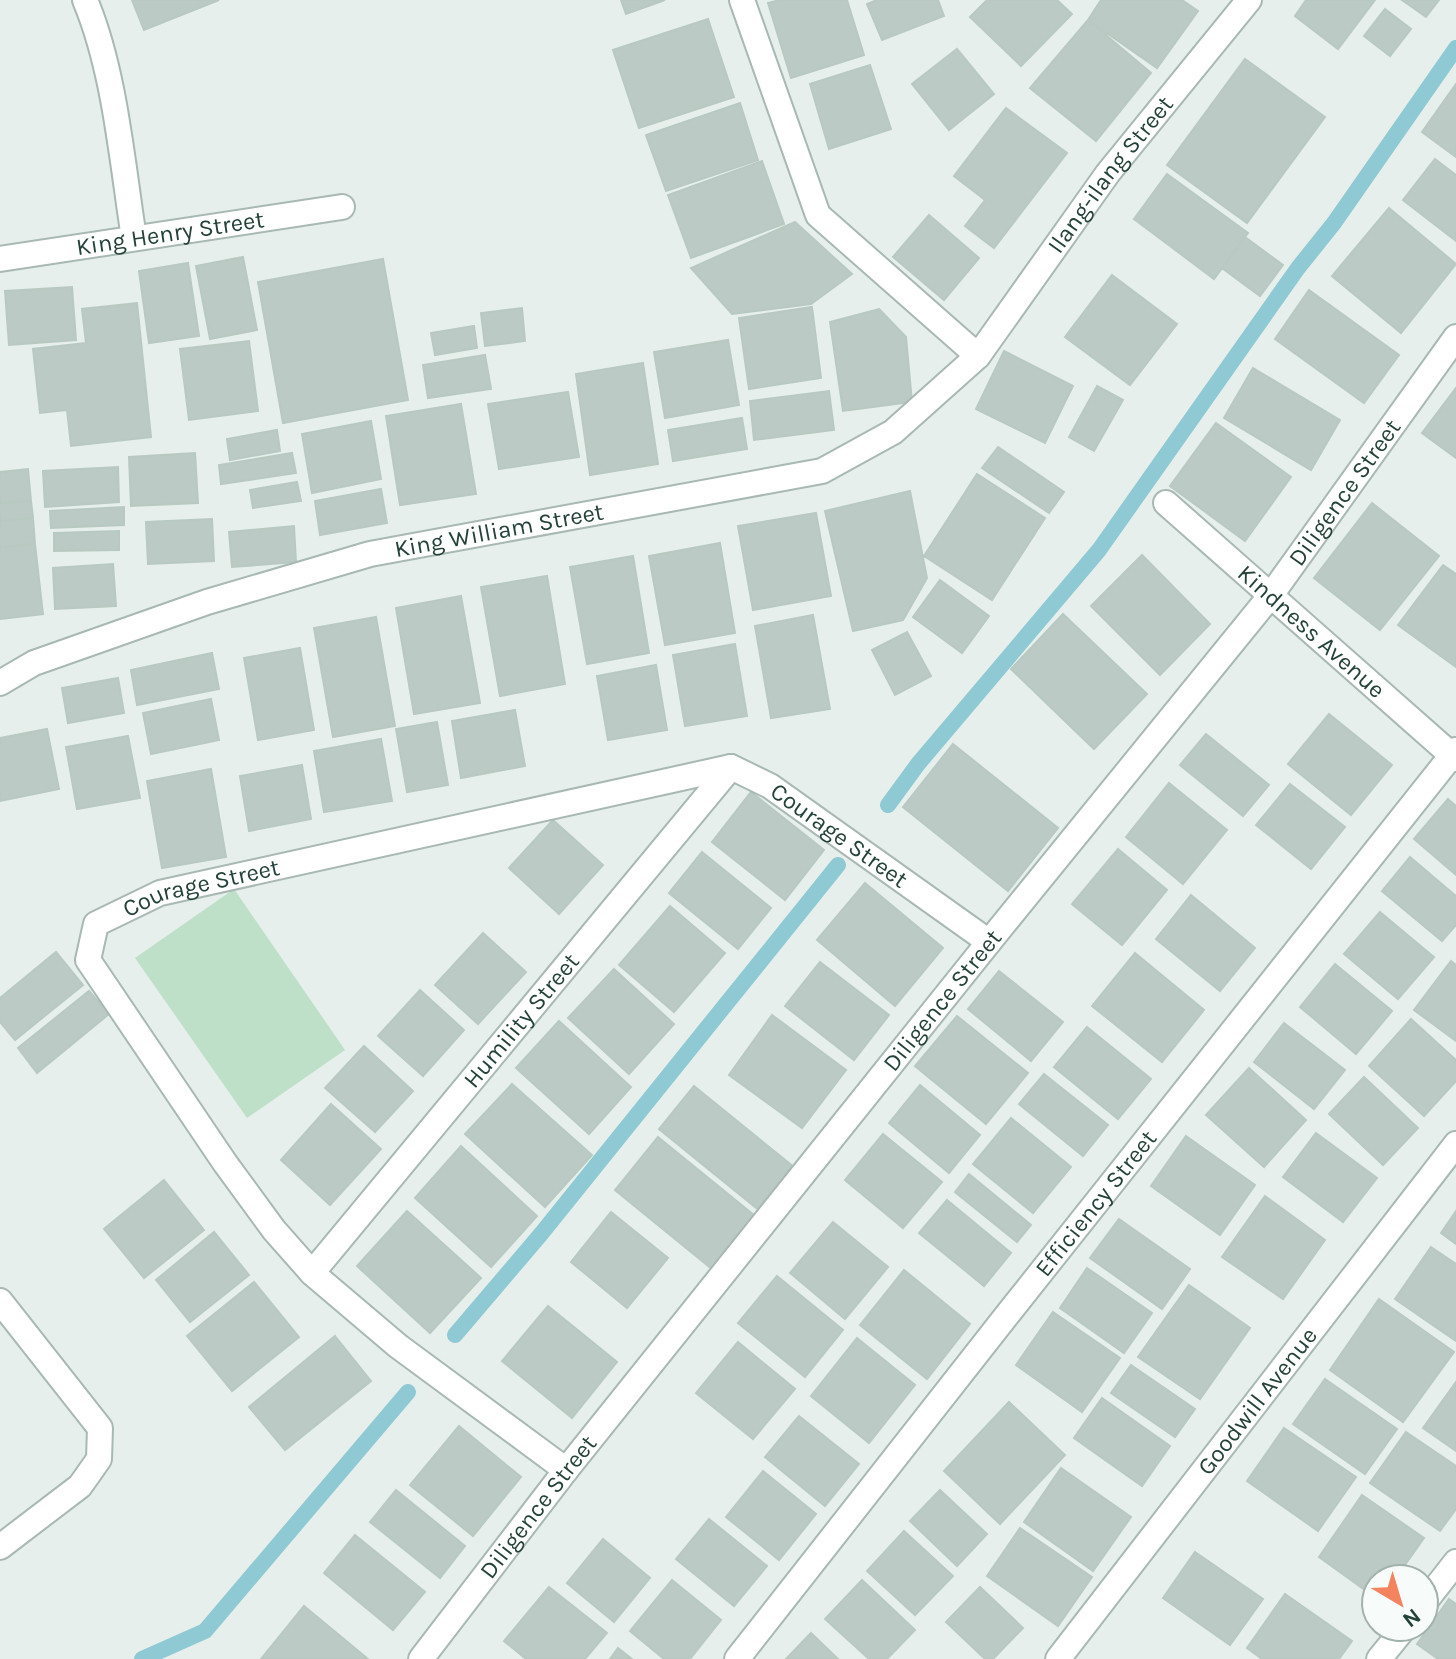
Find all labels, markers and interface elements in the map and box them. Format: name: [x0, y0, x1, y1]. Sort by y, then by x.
street label: Ilang-ilang Street: [1042, 90, 1179, 258]
street label: King Henry Street: [74, 205, 266, 261]
street label: Diligence Street: [1283, 414, 1406, 571]
street label: King William Street: [392, 497, 606, 563]
street label: Kindness Avenue: [1232, 559, 1391, 704]
street label: Courage Street: [765, 777, 913, 894]
street label: Courage Street: [118, 853, 282, 923]
street label: Diligence Street: [877, 924, 1007, 1077]
street label: Humility Street: [457, 948, 585, 1093]
street label: Efficiency Street: [1029, 1125, 1162, 1282]
street label: Goodwill Avenue: [1192, 1322, 1323, 1480]
street label: Diligence Street: [474, 1430, 602, 1584]
north arrow: [1360, 1563, 1440, 1643]
text: N: [1397, 1603, 1426, 1633]

